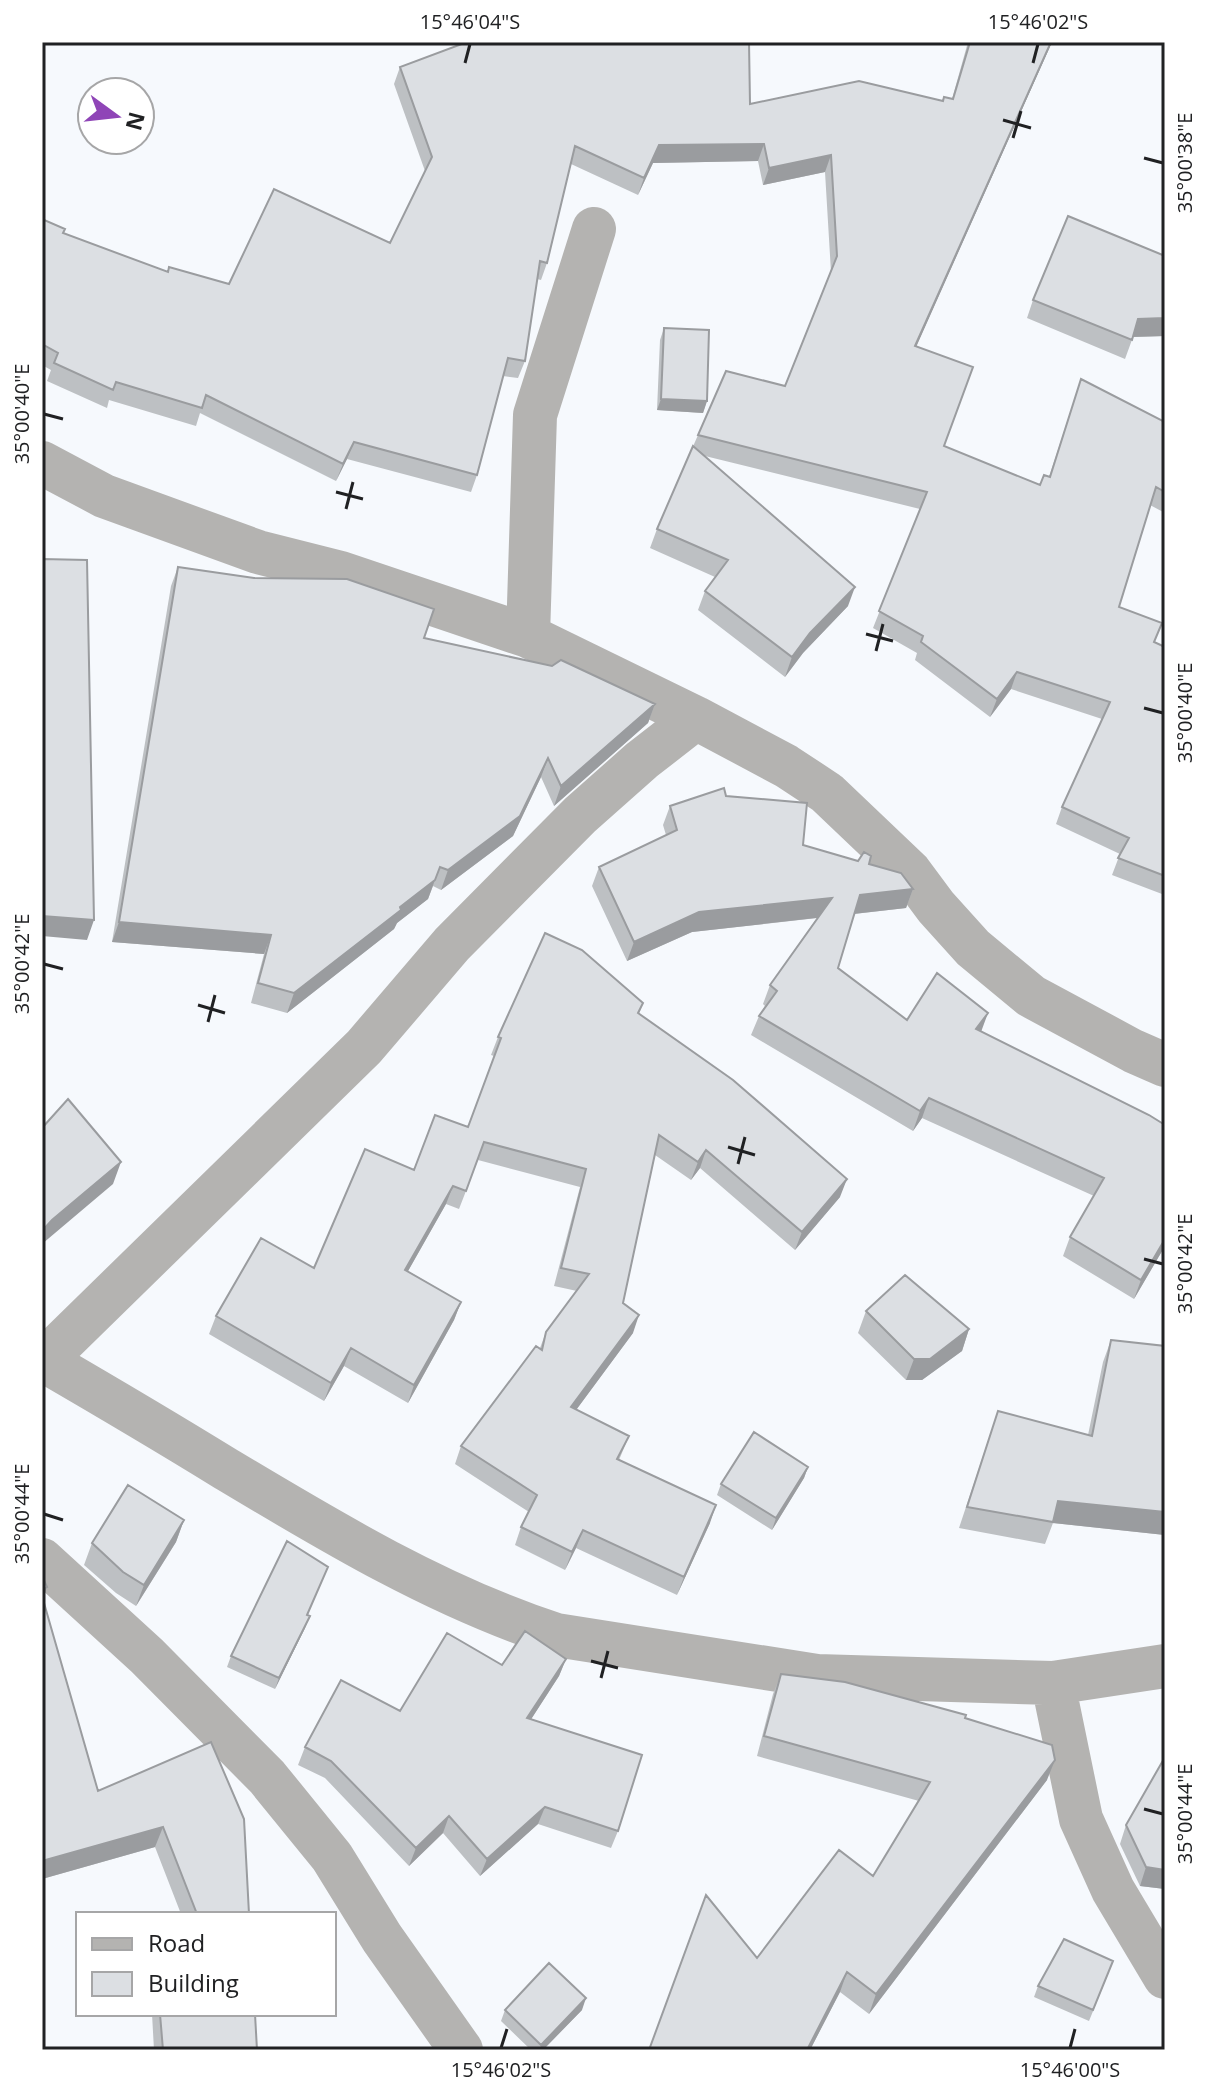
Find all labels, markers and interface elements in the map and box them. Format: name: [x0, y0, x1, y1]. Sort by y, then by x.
text: 15°46'04"S: [420, 8, 520, 35]
text: 15°46'02"S: [988, 8, 1088, 35]
north arrow: [76, 76, 156, 156]
text: N: [119, 109, 153, 134]
text: 35°00'38"E: [1171, 113, 1198, 213]
text: 35°00'40"E: [8, 364, 35, 464]
text: 35°00'40"E: [1171, 663, 1198, 763]
text: 35°00'42"E: [8, 914, 35, 1014]
text: 35°00'42"E: [1171, 1214, 1198, 1314]
text: 35°00'44"E: [8, 1464, 35, 1564]
text: 35°00'44"E: [1171, 1764, 1198, 1864]
legend: [76, 1912, 336, 2016]
text: Road: [148, 1926, 205, 1959]
text: Building: [148, 1966, 239, 1999]
text: 15°46'02"S: [451, 2056, 551, 2083]
text: 15°46'00"S: [1020, 2056, 1120, 2083]

